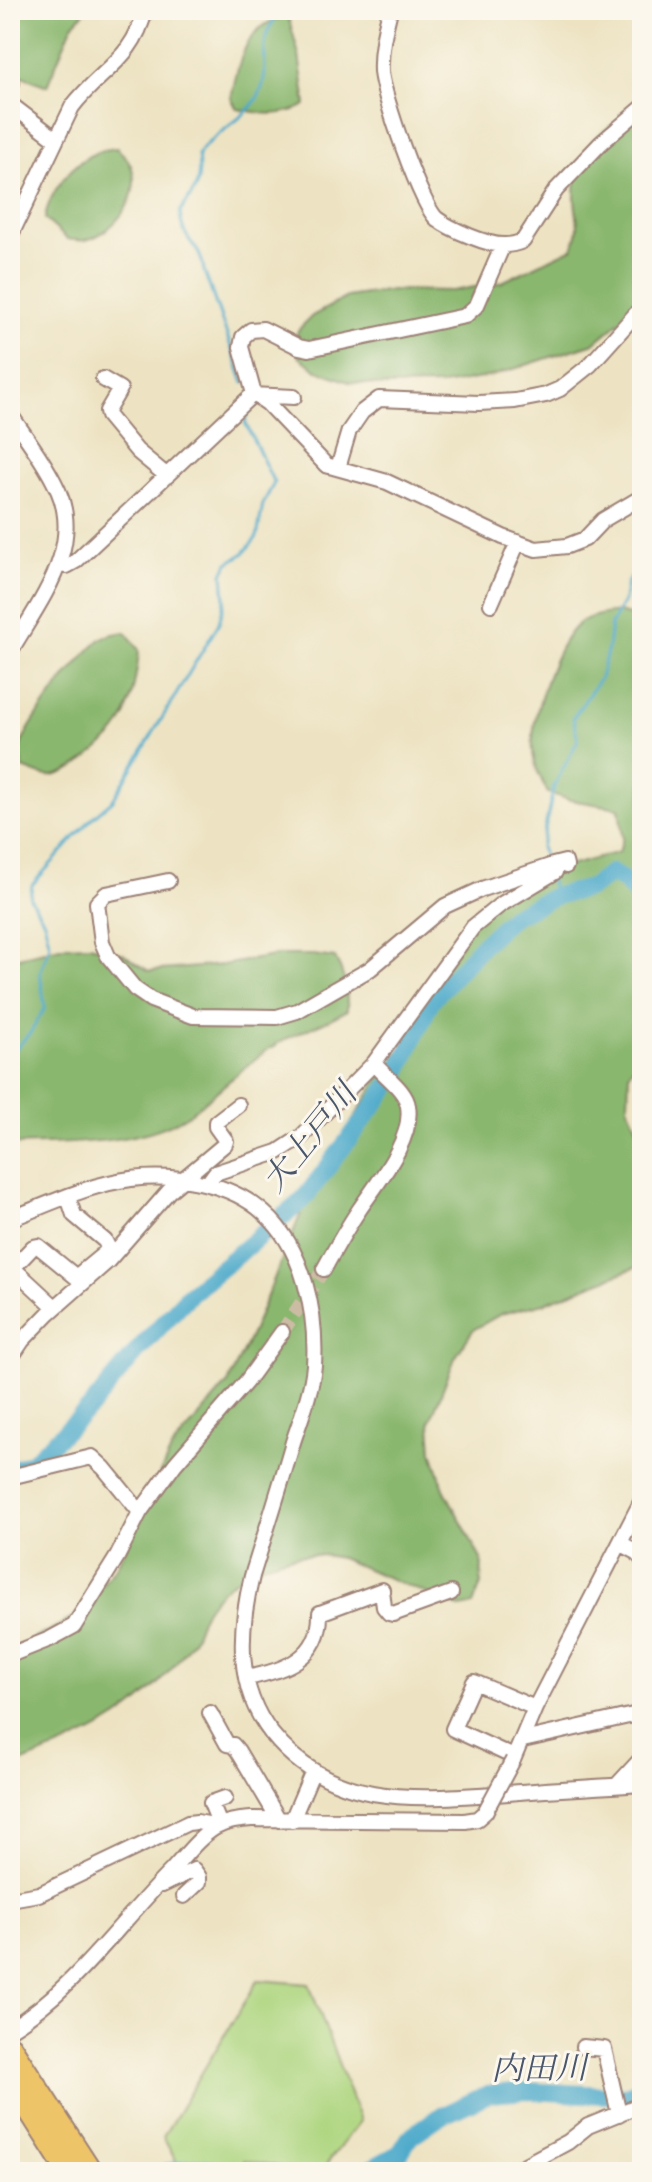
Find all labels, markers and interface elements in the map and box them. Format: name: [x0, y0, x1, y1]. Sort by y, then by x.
water label: 大上戸川: [252, 1071, 368, 1201]
water label: 内田川: [491, 2045, 590, 2091]

